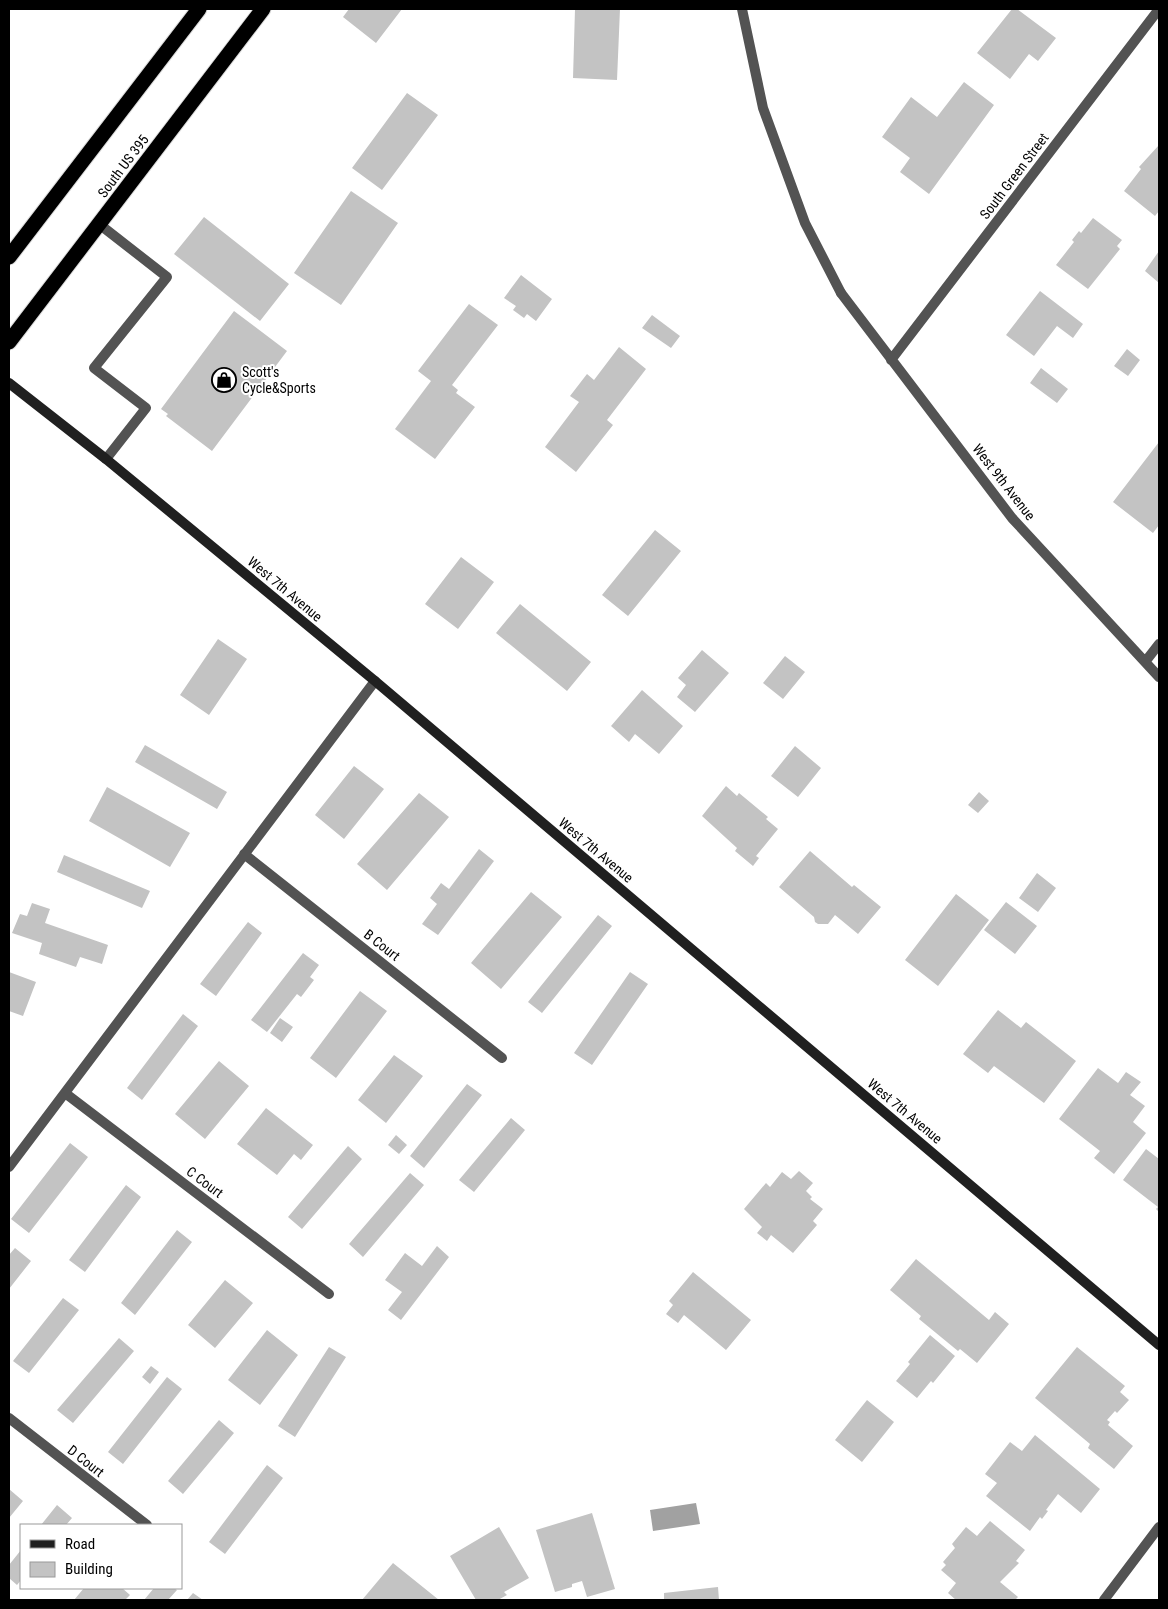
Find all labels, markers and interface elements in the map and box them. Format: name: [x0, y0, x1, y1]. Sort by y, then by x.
street label: South Green Street: [976, 130, 1052, 222]
street label: South US 395: [94, 131, 152, 200]
place label: Scott's Cycle&Sports: [242, 364, 316, 396]
shop icon: Scott's Cycle&Sports: [211, 367, 237, 393]
street label: West 9th Avenue: [969, 441, 1039, 524]
street label: West 7th Avenue: [245, 553, 326, 625]
street label: West 7th Avenue: [556, 814, 637, 886]
street label: B Court: [361, 926, 403, 964]
street label: West 7th Avenue: [865, 1075, 946, 1147]
street label: C Court: [184, 1163, 226, 1201]
street label: D Court: [65, 1442, 107, 1480]
legend: [20, 1524, 182, 1589]
text: Road: [65, 1535, 95, 1553]
text: Building: [65, 1560, 113, 1578]

